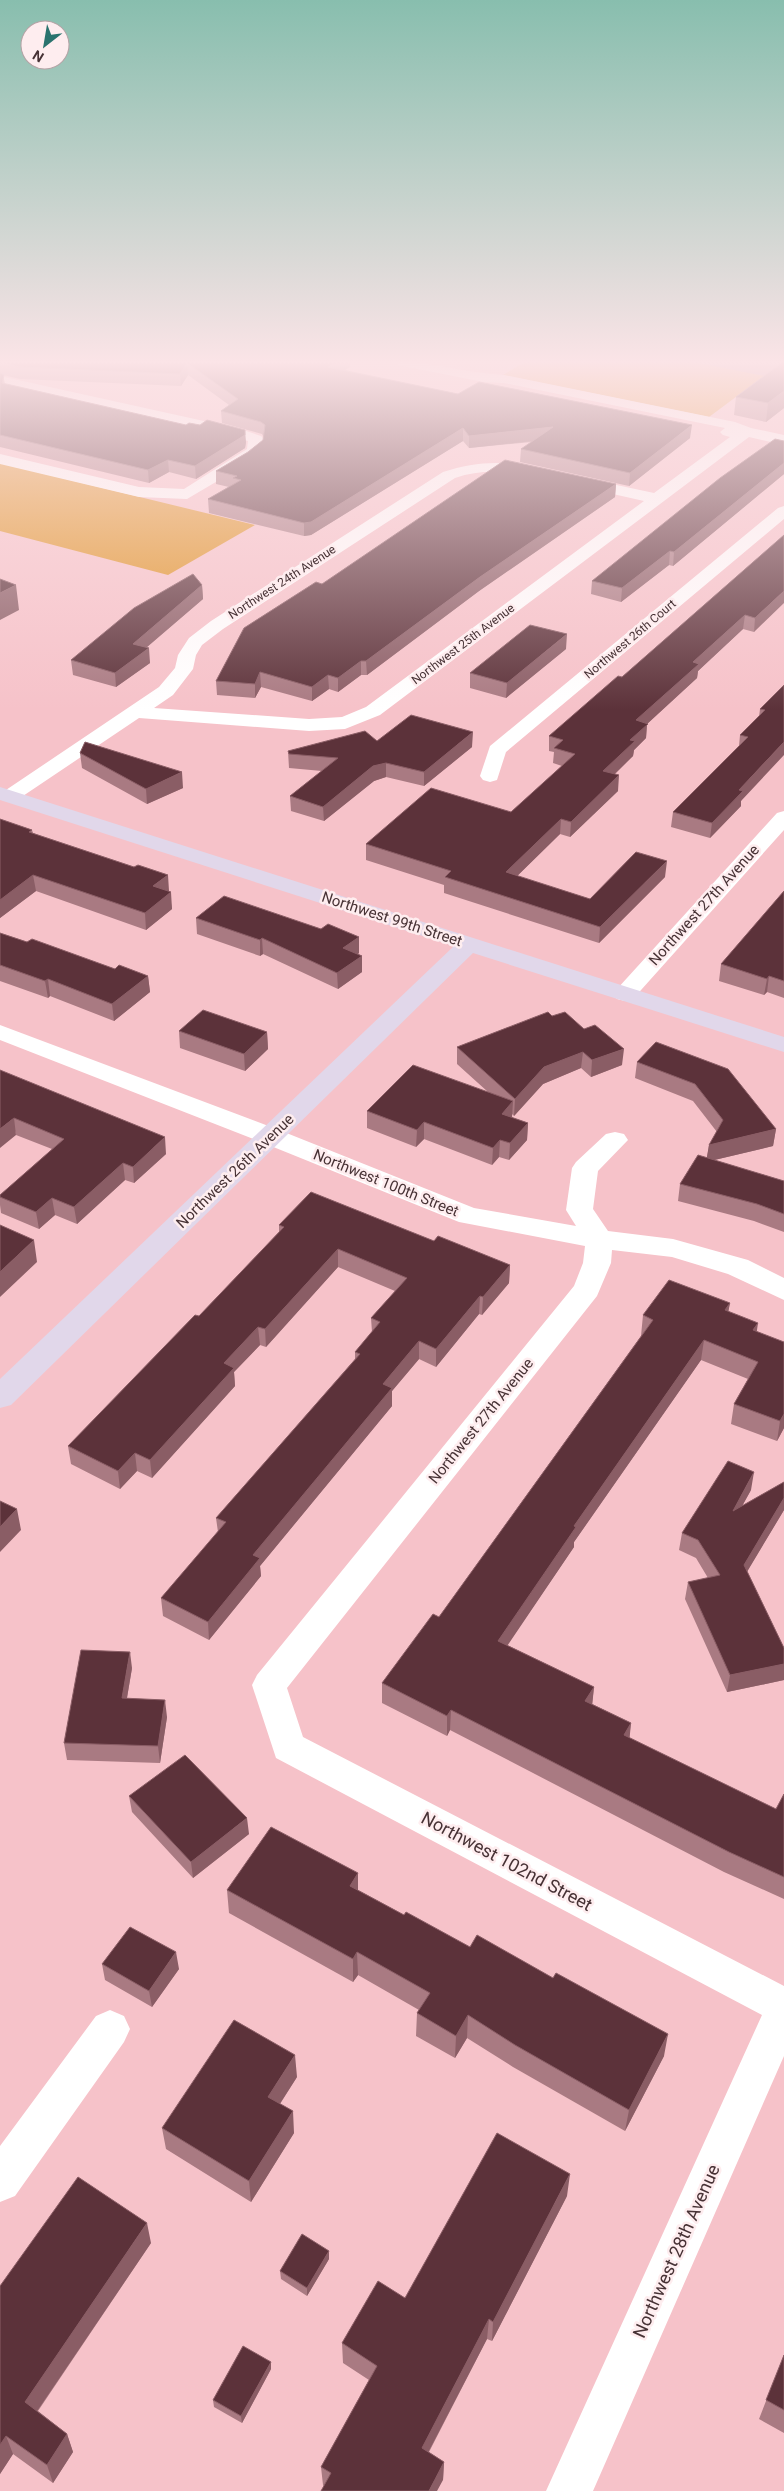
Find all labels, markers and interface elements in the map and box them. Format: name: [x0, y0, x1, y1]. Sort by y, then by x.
north arrow: [20, 20, 70, 70]
text: N: [30, 47, 47, 66]
street label: Northwest 24th Avenue: [226, 542, 338, 622]
street label: Northwest 26th Court: [581, 597, 679, 681]
street label: Northwest 25th Avenue: [409, 601, 517, 687]
street label: Northwest 27th Avenue: [645, 841, 763, 969]
street label: Northwest 99th Street: [319, 888, 465, 950]
street label: Northwest 26th Avenue: [173, 1110, 297, 1232]
street label: Northwest 100th Street: [311, 1146, 461, 1220]
street label: Northwest 27th Avenue: [425, 1355, 537, 1487]
street label: Northwest 102nd Street: [418, 1807, 596, 1915]
street label: Northwest 28th Avenue: [628, 2161, 724, 2341]

